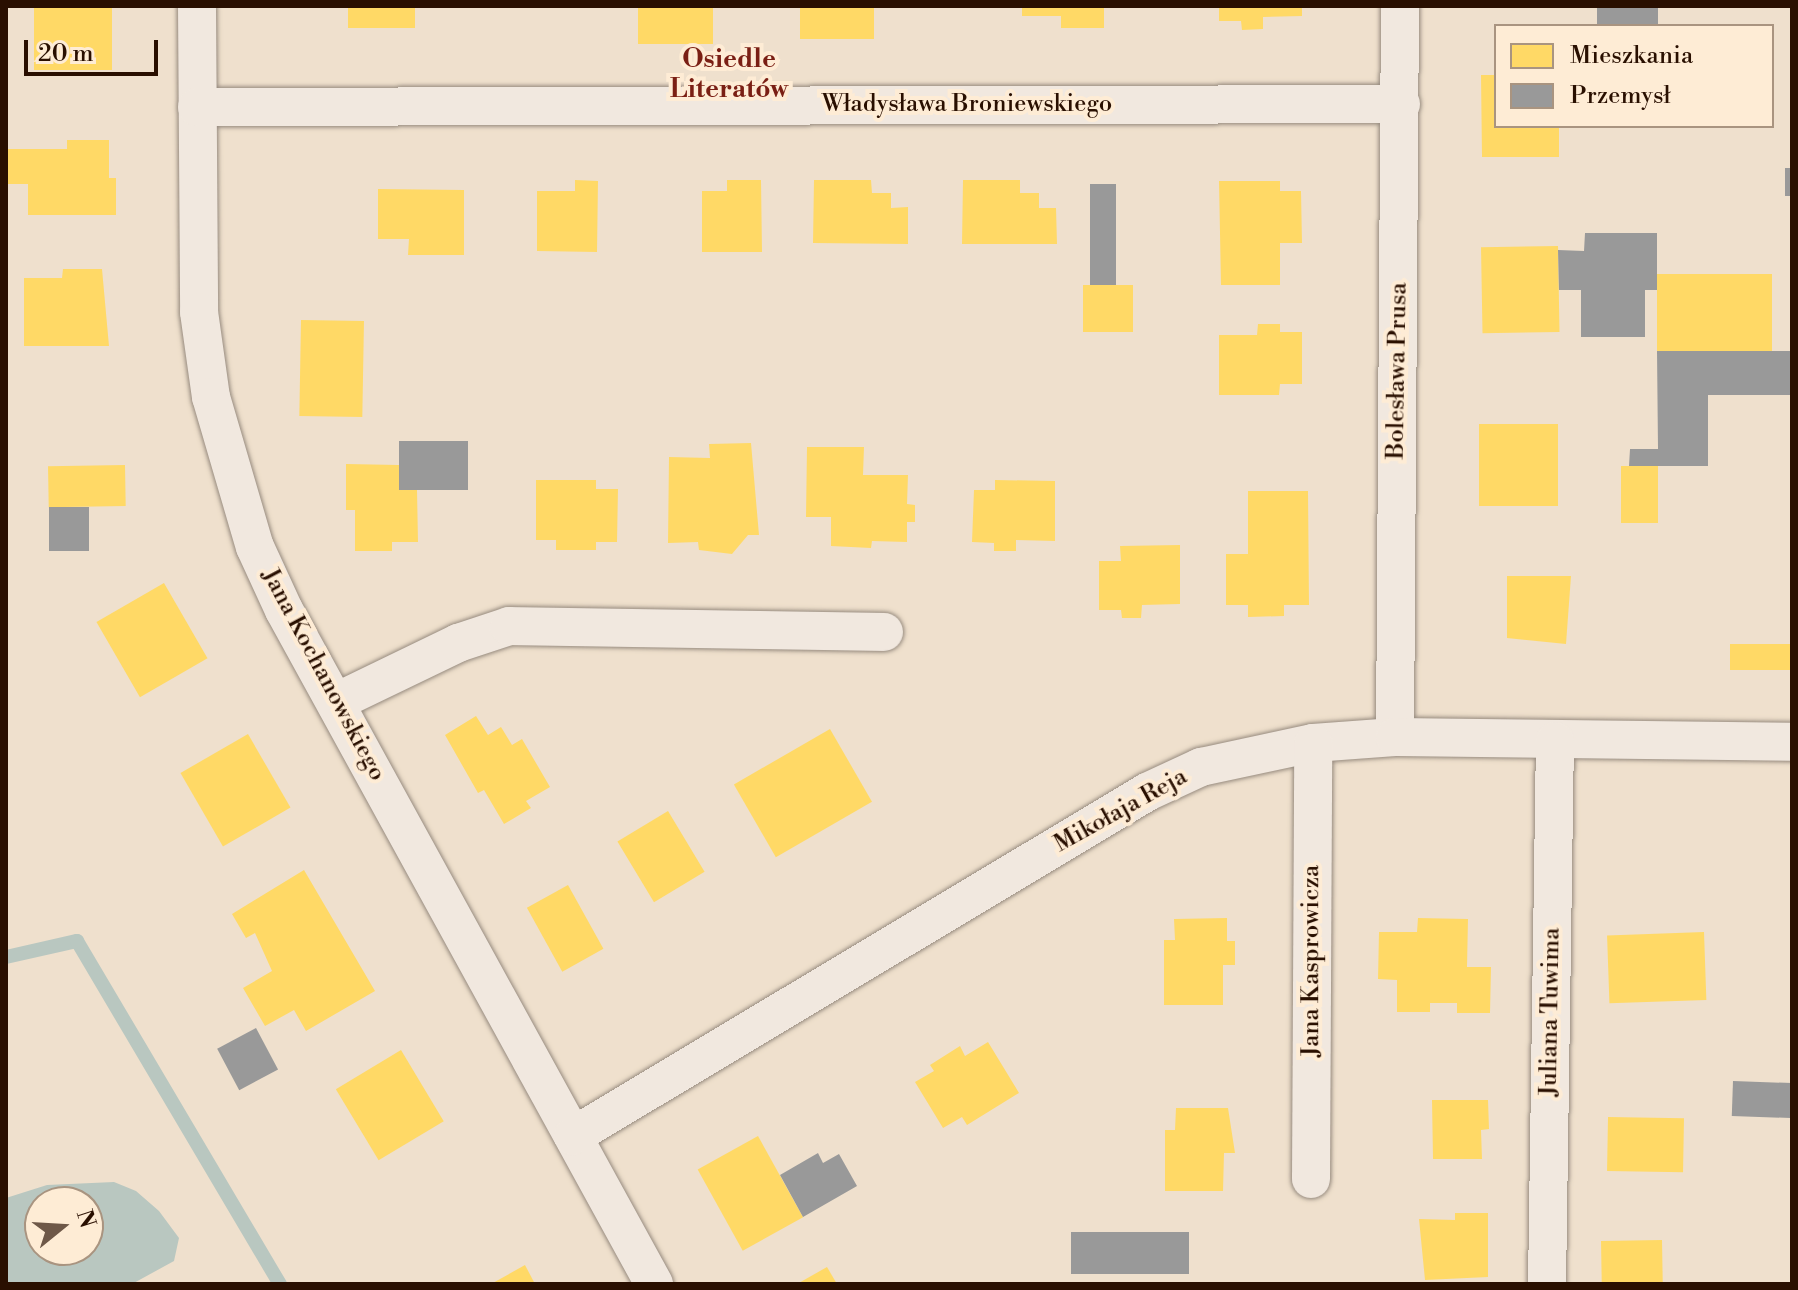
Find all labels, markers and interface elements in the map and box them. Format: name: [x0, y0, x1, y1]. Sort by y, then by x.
scale bar: [28, 24, 162, 74]
legend: [1494, 24, 1774, 128]
text: 20 m: [38, 39, 94, 69]
text: Mieszkania: [1570, 41, 1693, 71]
district label: Osiedle Literatów: [670, 44, 788, 106]
text: Przemysł: [1570, 81, 1671, 111]
street label: Władysława Broniewskiego: [822, 91, 1112, 119]
street label: Bolesława Prusa: [1382, 282, 1414, 460]
street label: Jana Kochanowskiego: [255, 564, 391, 786]
street label: Mikołaja Reja: [1050, 763, 1192, 859]
street label: Jana Kasprowicza: [1298, 865, 1326, 1057]
street label: Juliana Tuwima: [1535, 927, 1567, 1097]
north arrow: [24, 1186, 104, 1266]
text: N: [70, 1207, 101, 1231]

